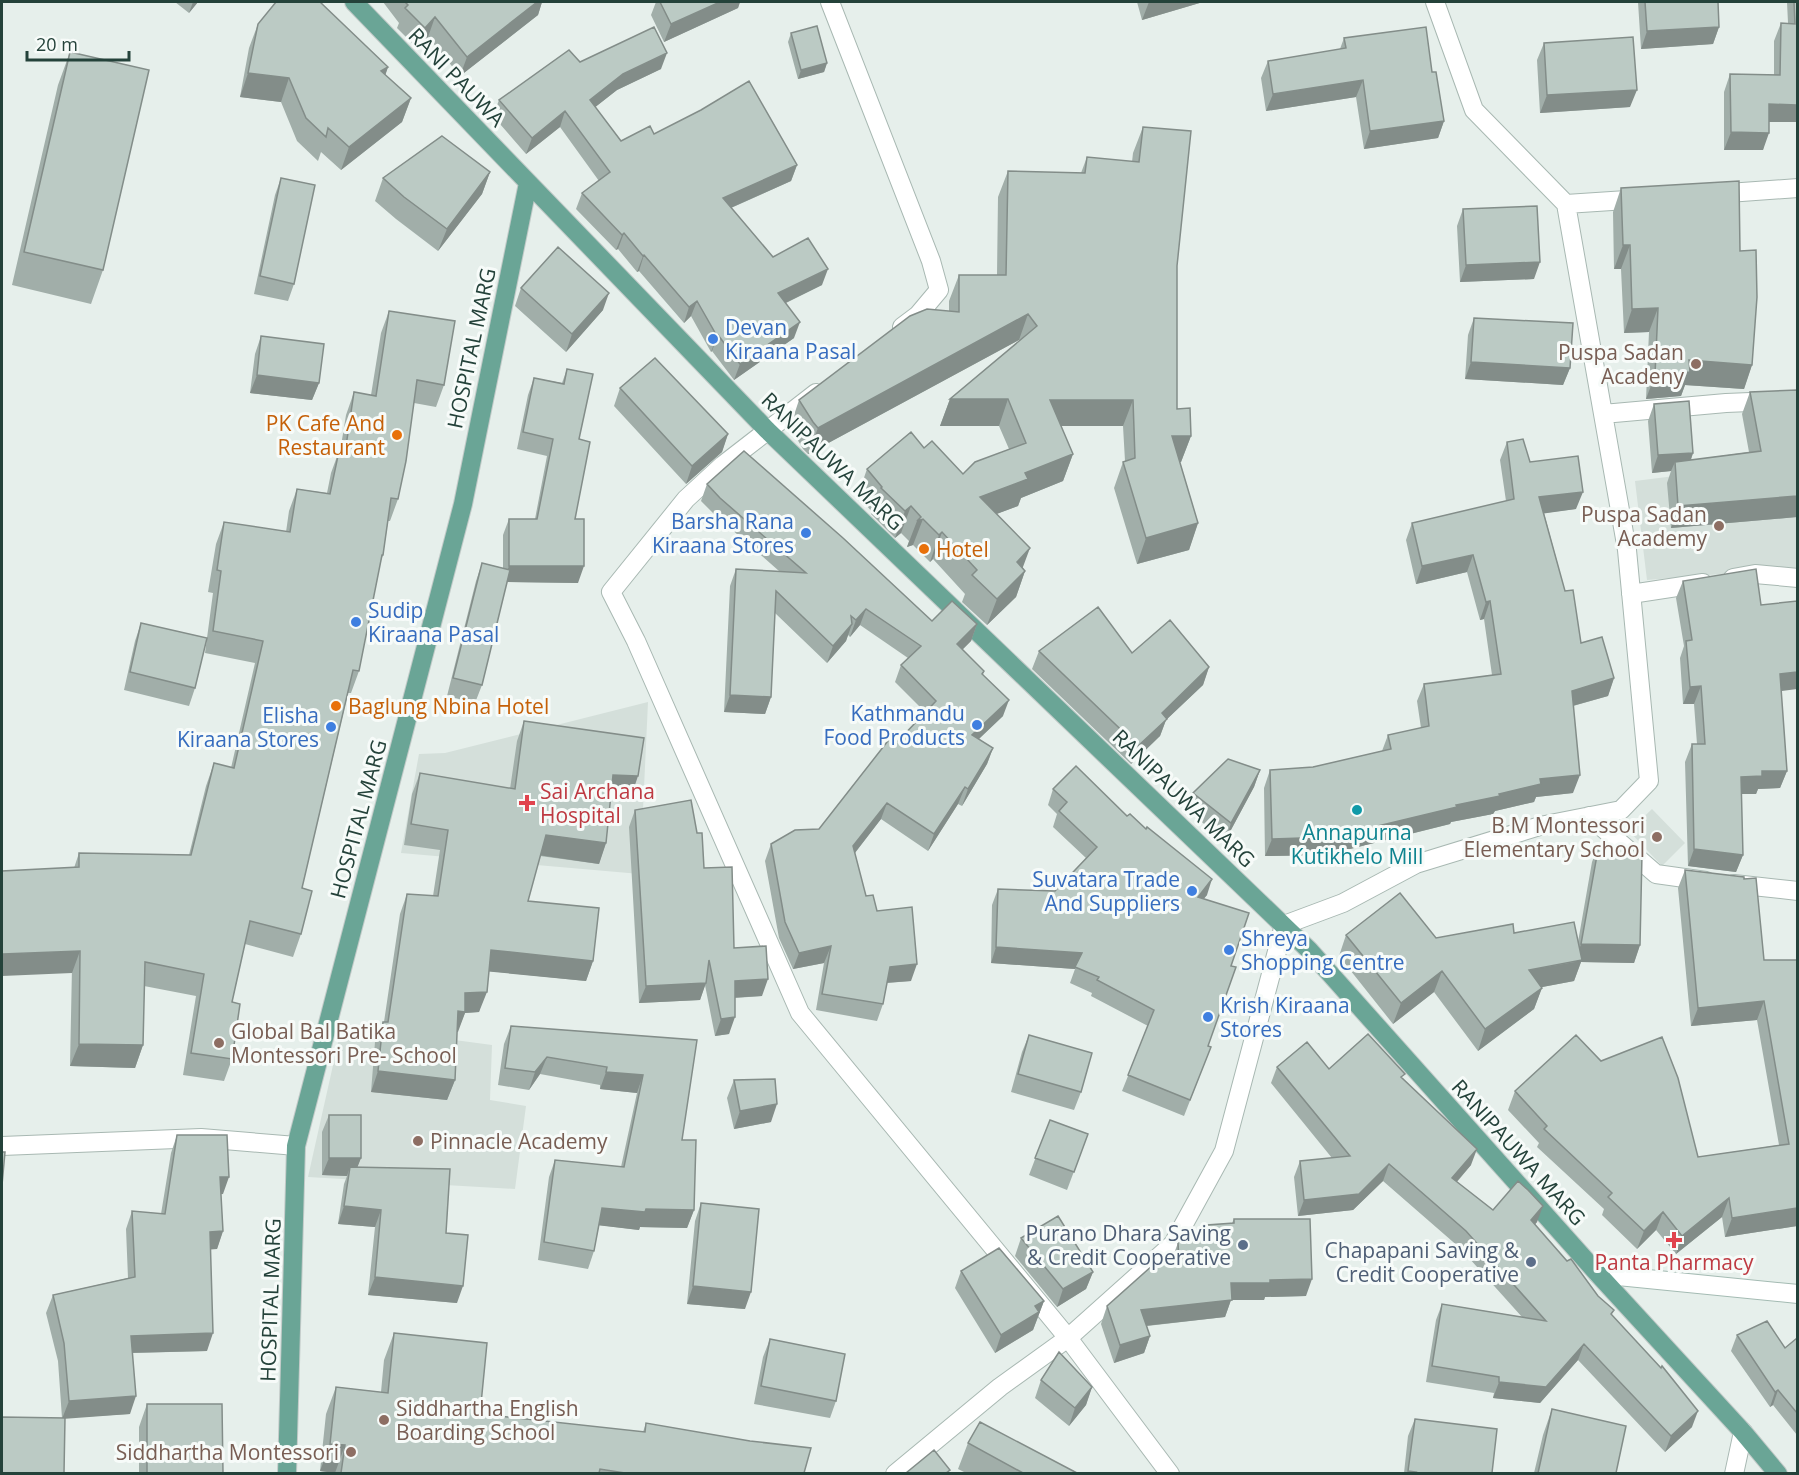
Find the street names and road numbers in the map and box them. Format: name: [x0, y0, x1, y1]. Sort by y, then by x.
street label: RANI PAUWA: [403, 22, 512, 133]
street label: HOSPITAL MARG: [440, 265, 502, 431]
street label: RANIPAUWA MARG: [756, 386, 910, 536]
street label: RANIPAUWA MARG: [1107, 723, 1261, 873]
street label: HOSPITAL MARG: [323, 736, 393, 902]
street label: RANIPAUWA MARG: [1446, 1073, 1592, 1231]
street label: HOSPITAL MARG: [253, 1218, 287, 1382]

